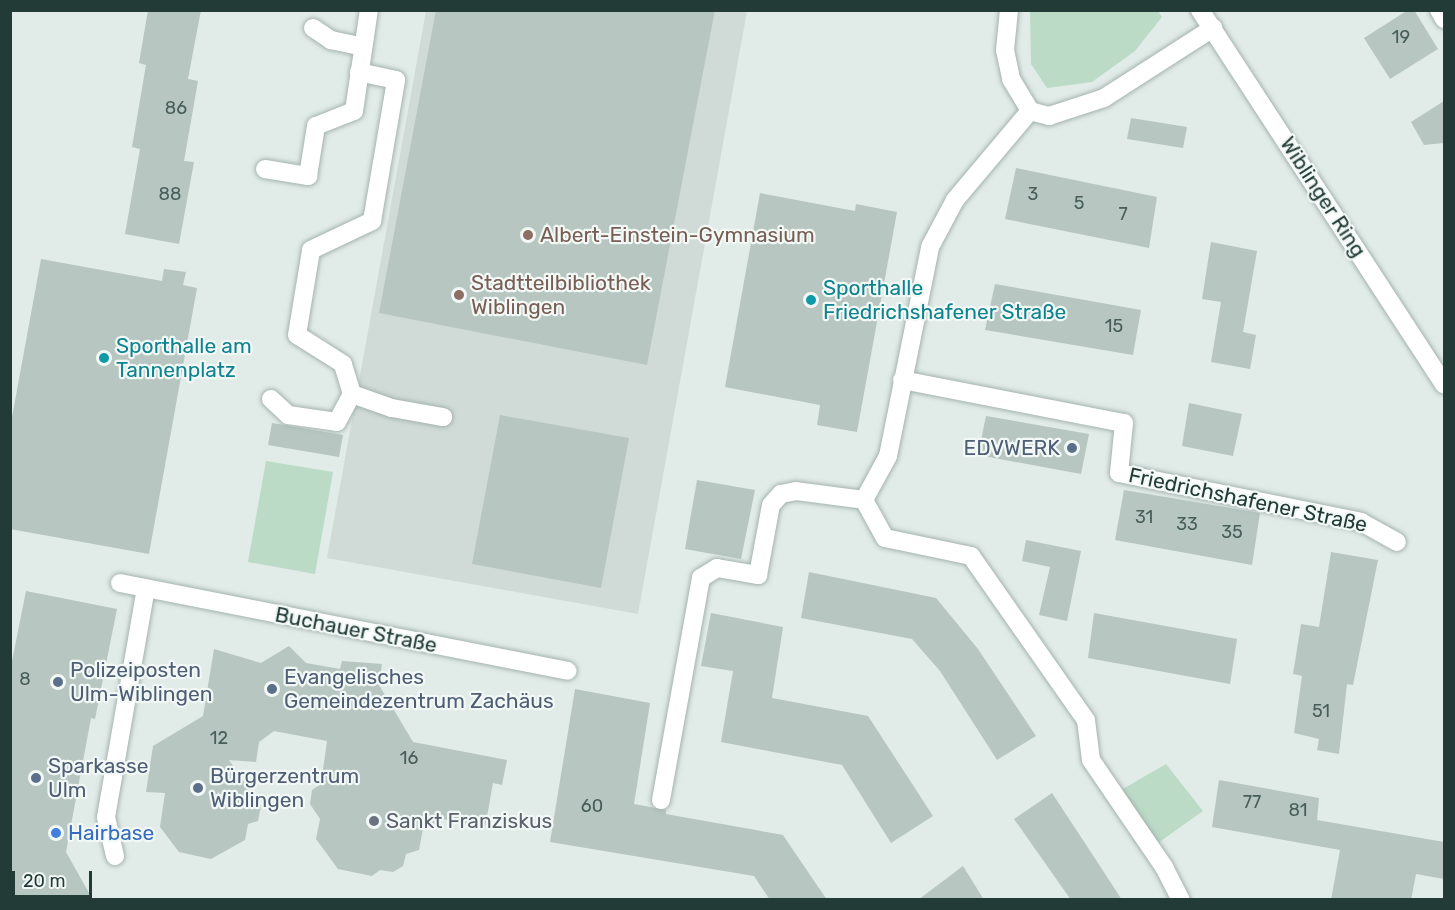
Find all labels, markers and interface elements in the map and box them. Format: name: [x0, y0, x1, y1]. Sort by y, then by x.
house number: 19: [1392, 26, 1410, 48]
house number: 86: [165, 97, 187, 119]
street label: Wiblinger Ring: [1275, 132, 1371, 262]
house number: 88: [159, 183, 181, 205]
house number: 3: [1028, 183, 1038, 205]
house number: 5: [1074, 192, 1084, 214]
house number: 7: [1118, 203, 1128, 225]
place label: Albert-Einstein-Gymnasium: [540, 222, 815, 248]
marker: Albert-Einstein-Gymnasium: [521, 228, 535, 242]
place label: Stadtteilbibliothek Wiblingen: [471, 270, 651, 320]
place label: Sporthalle Friedrichshafener Straße: [823, 275, 1067, 325]
marker: Stadtteilbibliothek Wiblingen: [452, 288, 466, 302]
marker: Sporthalle Friedrichshafener Straße: [804, 293, 818, 307]
house number: 15: [1105, 315, 1123, 337]
place label: Sporthalle am Tannenplatz: [116, 333, 252, 383]
marker: Sporthalle am Tannenplatz: [97, 351, 111, 365]
place label: EDVWERK: [964, 435, 1060, 461]
marker: EDVWERK: [1065, 441, 1079, 455]
street label: Friedrichshafener Straße: [1126, 462, 1370, 538]
house number: 31: [1135, 506, 1153, 528]
house number: 33: [1176, 513, 1198, 535]
house number: 35: [1221, 521, 1243, 543]
street label: Buchauer Straße: [273, 602, 439, 658]
place label: Polizeiposten Ulm-Wiblingen: [70, 657, 213, 707]
place label: Evangelisches Gemeindezentrum Zachäus: [284, 664, 554, 714]
house number: 8: [19, 668, 31, 690]
marker: Polizeiposten Ulm-Wiblingen: [51, 675, 65, 689]
marker: Evangelisches Gemeindezentrum Zachäus: [265, 682, 279, 696]
house number: 51: [1312, 700, 1330, 722]
house number: 12: [210, 727, 228, 749]
house number: 16: [400, 747, 418, 769]
place label: Sparkasse Ulm: [48, 753, 149, 803]
place label: Bürgerzentrum Wiblingen: [210, 763, 359, 813]
marker: Sparkasse Ulm: [29, 771, 43, 785]
marker: Bürgerzentrum Wiblingen: [191, 781, 205, 795]
house number: 77: [1243, 791, 1261, 813]
house number: 60: [581, 795, 603, 817]
house number: 81: [1288, 799, 1308, 821]
place label: Sankt Franziskus: [386, 808, 552, 834]
marker: Sankt Franziskus: [367, 814, 381, 828]
place label: Hairbase: [68, 820, 154, 846]
marker: Hairbase: [49, 826, 63, 840]
scale bar: [15, 859, 94, 897]
text: 20 m: [23, 870, 65, 892]

